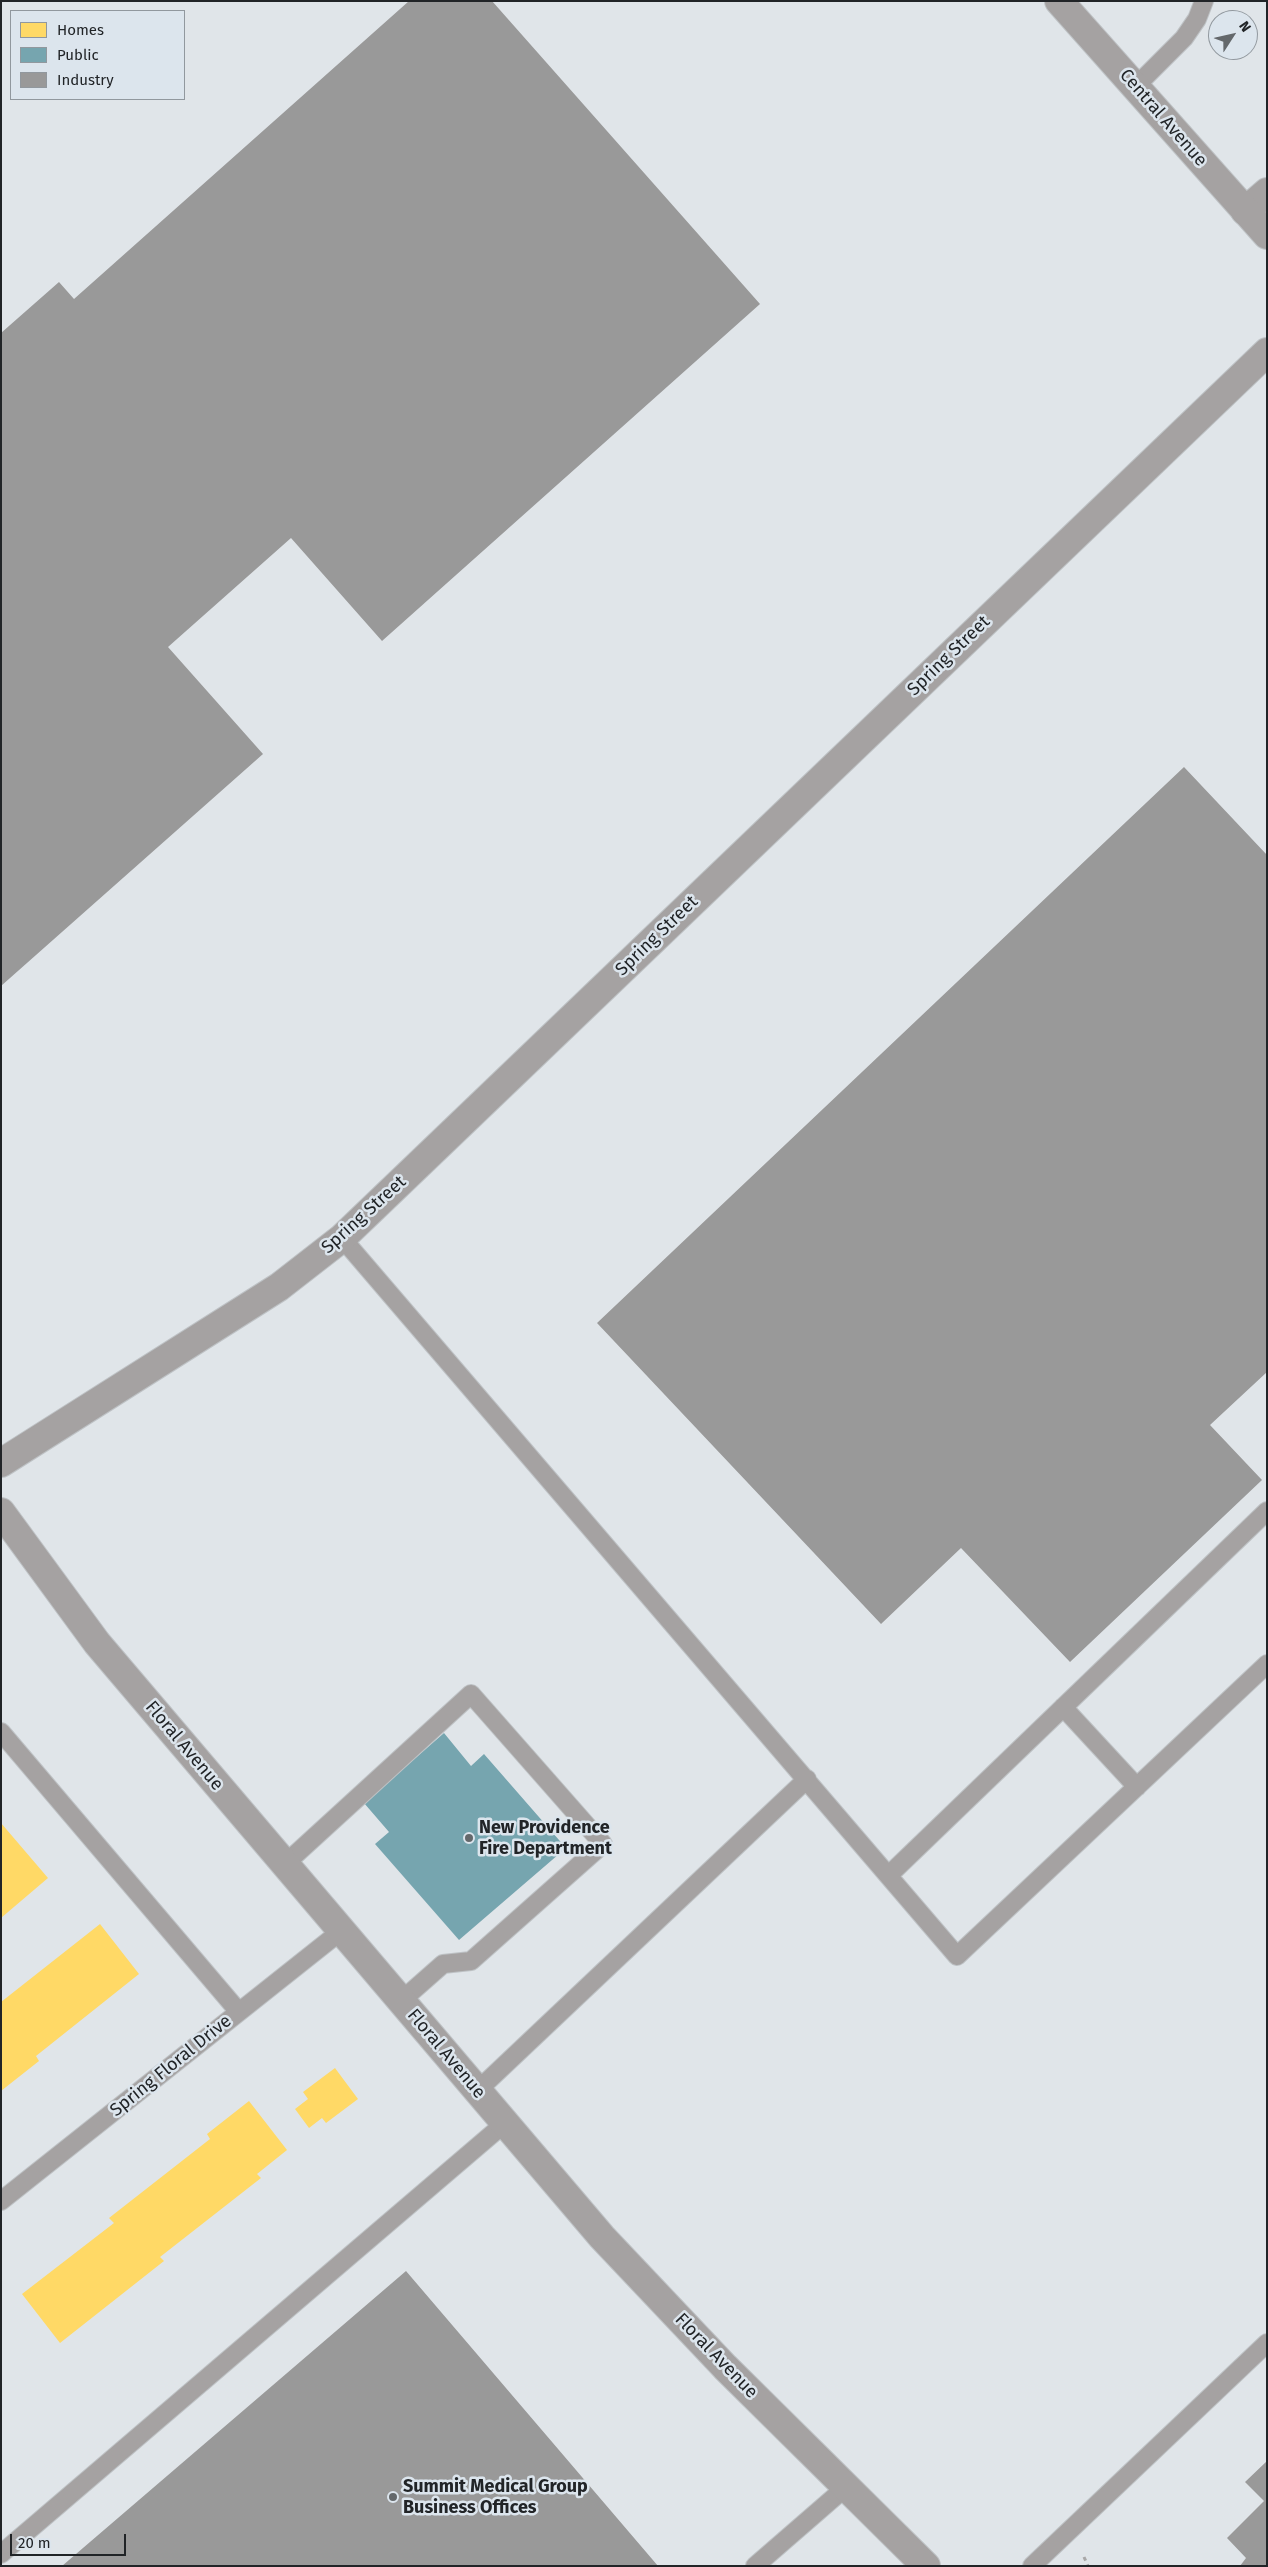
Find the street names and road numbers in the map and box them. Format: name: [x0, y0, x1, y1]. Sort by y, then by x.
street label: Central Avenue: [1115, 65, 1211, 171]
street label: Spring Street: [903, 611, 995, 701]
street label: Spring Street: [611, 891, 703, 981]
street label: Spring Street: [317, 1171, 411, 1259]
street label: Floral Avenue: [140, 1697, 228, 1795]
street label: Floral Avenue: [402, 2005, 490, 2103]
street label: Spring Floral Drive: [106, 2010, 236, 2122]
street label: Floral Avenue: [670, 2309, 762, 2403]

